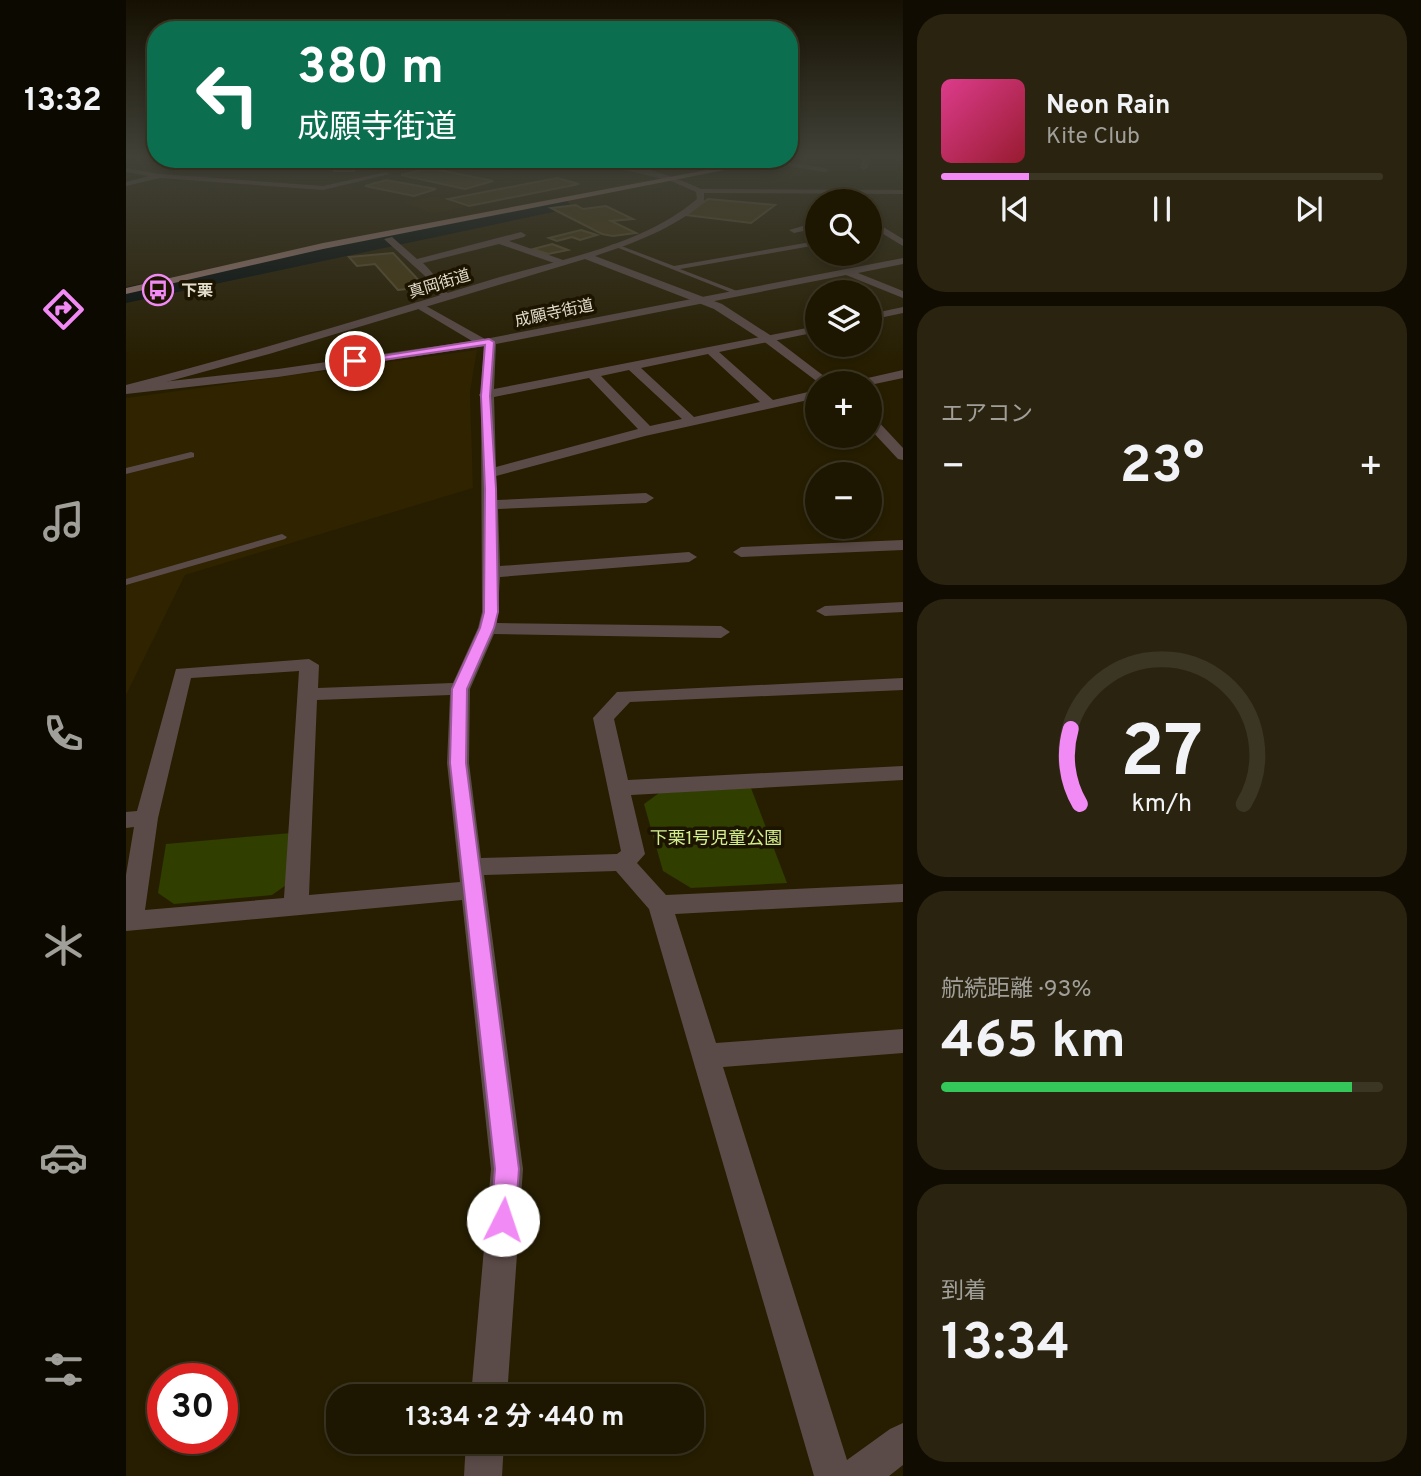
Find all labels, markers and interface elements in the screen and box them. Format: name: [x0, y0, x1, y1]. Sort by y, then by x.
text: 380 m: [297, 39, 444, 101]
icon: left: [182, 49, 273, 140]
text: 13:32: [24, 82, 102, 122]
text: Neon Rain: [1046, 90, 1171, 123]
text: 成願寺街道: [297, 109, 457, 149]
text: Kite Club: [1046, 123, 1140, 152]
map controls: [805, 189, 882, 539]
button: search: [805, 189, 882, 266]
icon: previous: [996, 190, 1034, 228]
icon: pause: [1143, 190, 1181, 228]
icon: next: [1290, 190, 1328, 228]
street label: 真岡街道: [406, 266, 473, 304]
bus stop icon: 下栗: [141, 273, 175, 307]
button: layers: [805, 280, 882, 357]
place label: 下栗: [181, 282, 213, 302]
icon: directions: [39, 285, 88, 334]
street label: 成願寺街道: [513, 296, 596, 332]
pin: [325, 331, 385, 391]
icon: arrive: [336, 342, 374, 380]
button: +: [805, 371, 882, 448]
text: エアコン: [941, 401, 1033, 430]
text: 23°: [1120, 435, 1204, 501]
text: −: [941, 444, 966, 493]
text: +: [1358, 444, 1383, 493]
button: −: [805, 462, 882, 539]
icon: music: [39, 497, 88, 546]
icon: phone: [39, 709, 88, 758]
text: 27: [1121, 710, 1203, 802]
text: km/h: [1132, 789, 1192, 821]
park label: 下栗1号児童公園: [650, 828, 782, 851]
icon: climate: [39, 921, 88, 970]
text: 航続距離 · 93%: [941, 976, 1091, 1005]
text: 465 km: [941, 1010, 1126, 1076]
icon: car: [39, 1133, 88, 1182]
position arrow: [466, 1183, 540, 1257]
text: 到着: [941, 1278, 987, 1307]
text: 13:34: [941, 1312, 1070, 1378]
icon: filters: [39, 1345, 88, 1394]
speed limit sign: 30: [147, 1363, 238, 1454]
text: 13:34 · 2 分 · 440 m: [406, 1402, 624, 1435]

